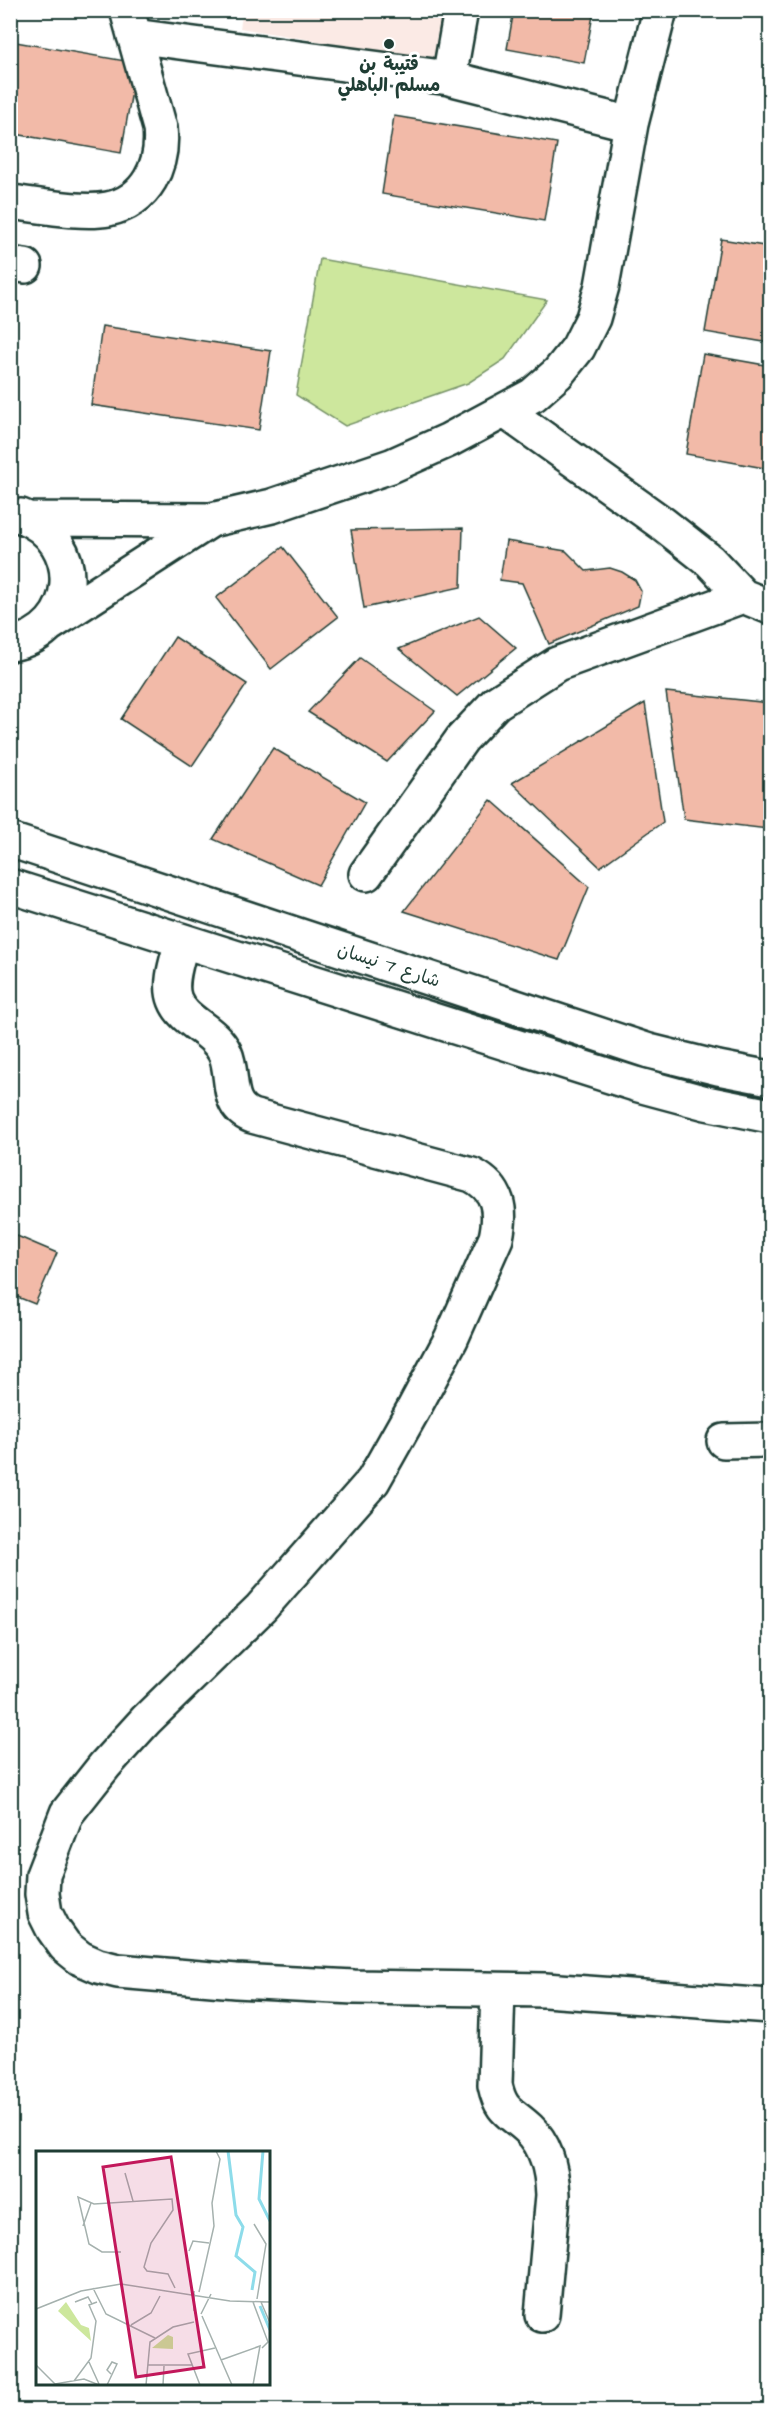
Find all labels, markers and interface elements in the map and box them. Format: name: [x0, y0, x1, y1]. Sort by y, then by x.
marker: قتيبة بن مسلم الباهلي: [382, 37, 396, 51]
place label: قتيبة بن مسلم الباهلي: [338, 52, 440, 101]
street label: شارع 7 نيسان: [334, 937, 443, 994]
inset map: [36, 2151, 270, 2385]

